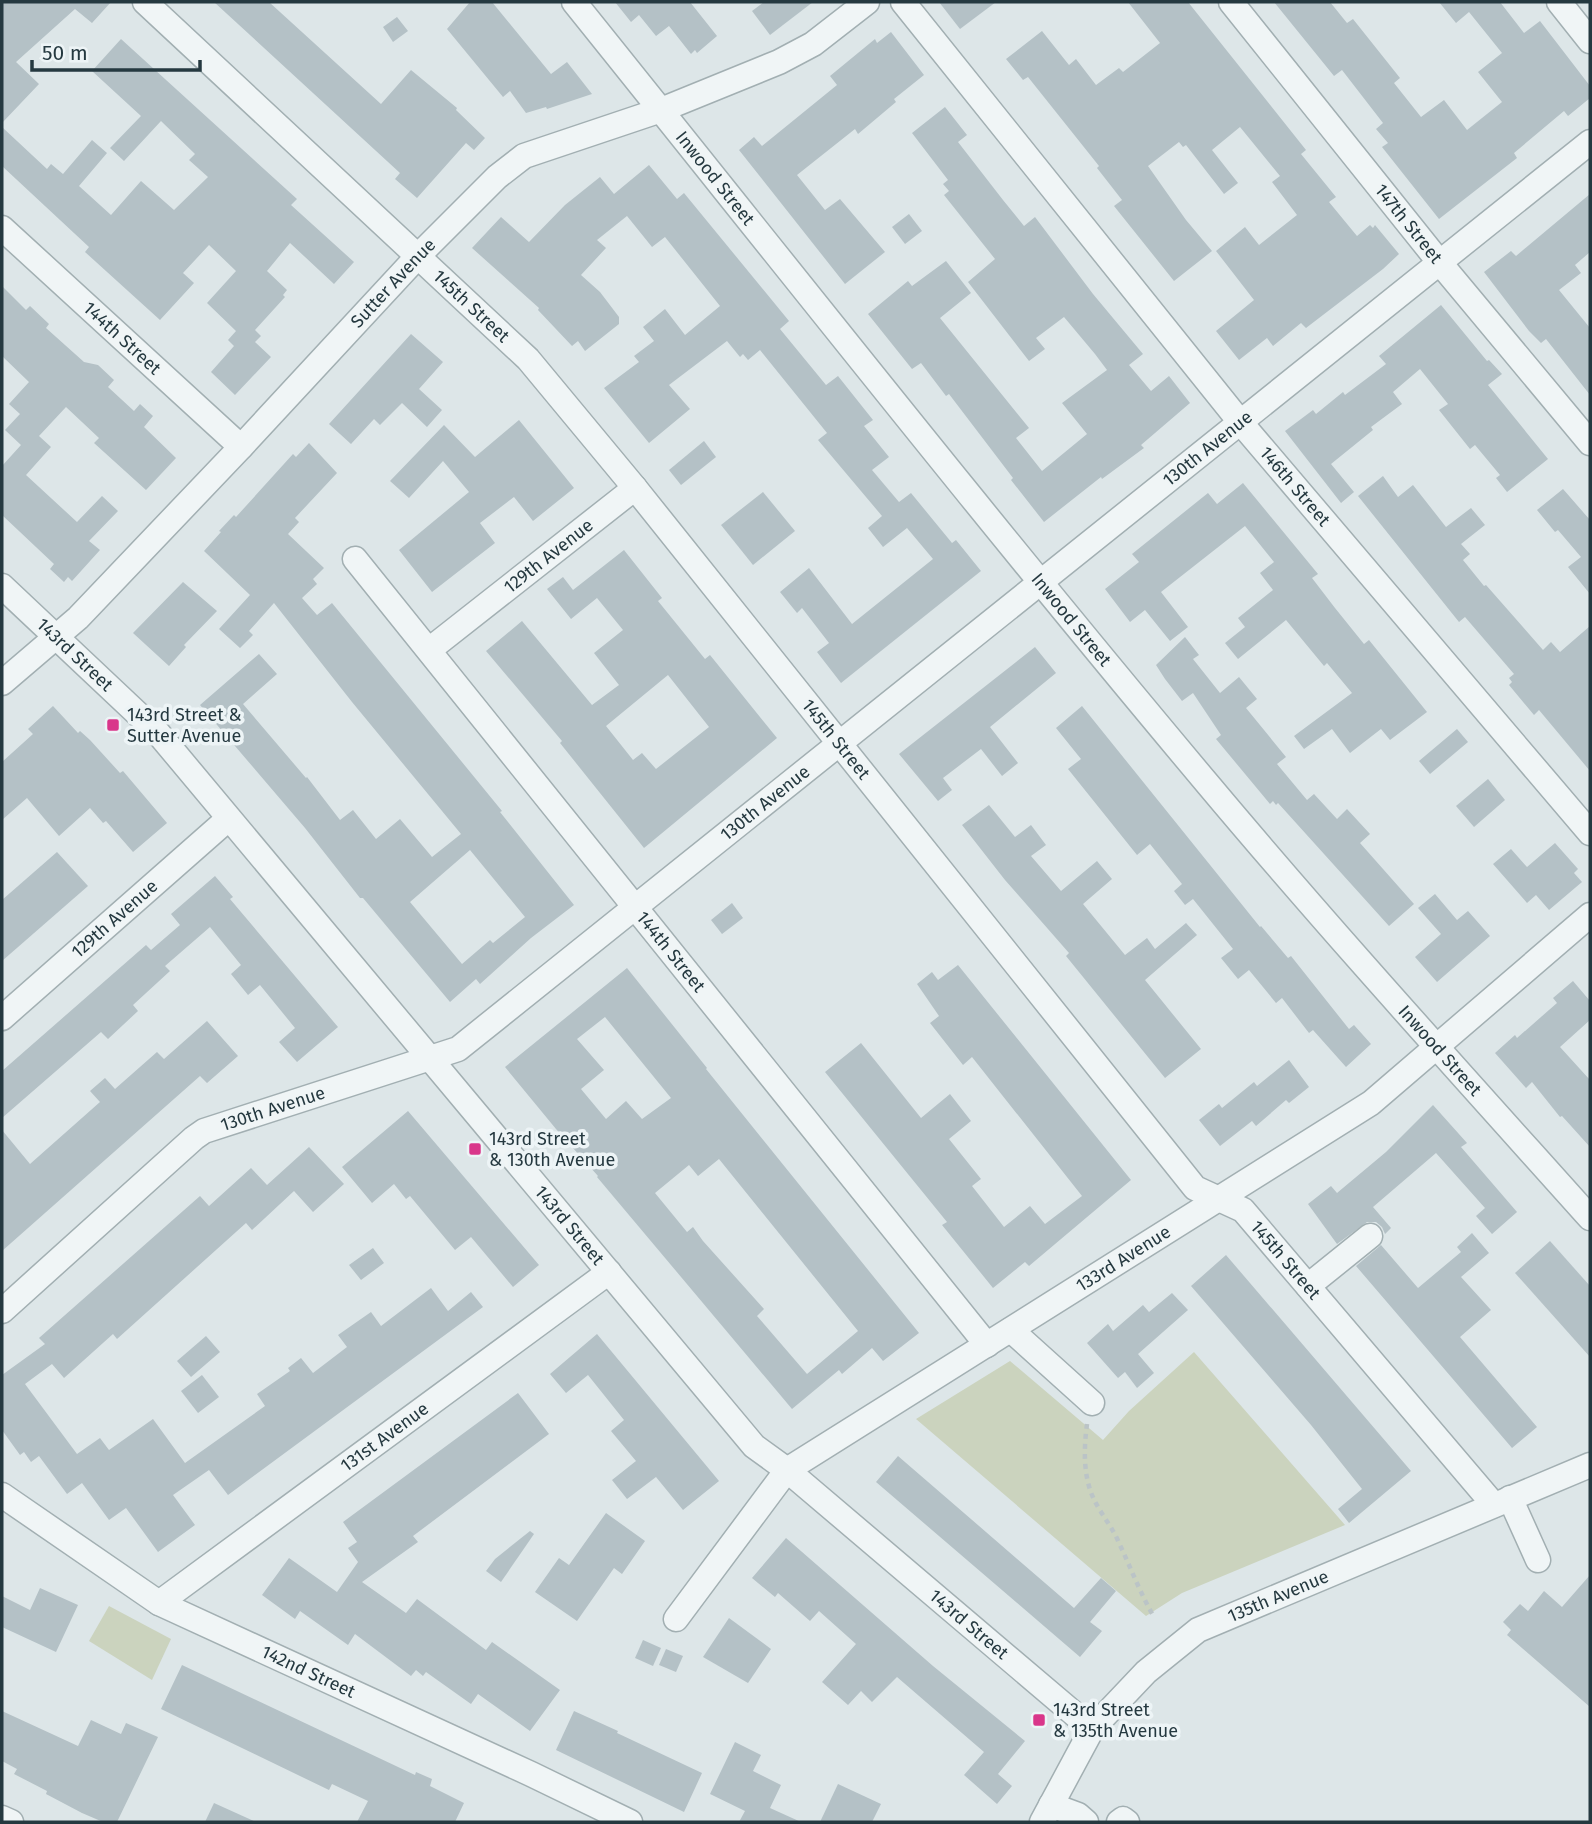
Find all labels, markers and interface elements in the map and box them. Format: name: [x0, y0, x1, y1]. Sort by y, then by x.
scale bar: [32, 28, 200, 72]
text: 50 m: [42, 40, 88, 66]
street label: Inwood Street: [671, 127, 760, 230]
street label: 147th Street: [1370, 179, 1447, 268]
street label: Sutter Avenue: [346, 234, 440, 332]
street label: 145th Street: [428, 265, 515, 347]
street label: 144th Street: [79, 297, 166, 380]
street label: 130th Avenue: [1158, 406, 1257, 491]
street label: 146th Street: [1255, 442, 1335, 531]
street label: 129th Avenue: [499, 514, 598, 598]
street label: Inwood Street: [1027, 569, 1116, 671]
street label: 143rd Street: [32, 613, 118, 696]
street label: 145th Street: [797, 695, 875, 784]
place label: 143rd Street & Sutter Avenue: [127, 704, 242, 747]
marker: 143rd Street & Sutter Avenue: [105, 717, 121, 733]
street label: 130th Avenue: [716, 760, 814, 845]
street label: 129th Avenue: [67, 875, 162, 963]
street label: 144th Street: [632, 907, 710, 997]
street label: Inwood Street: [1394, 1001, 1486, 1101]
street label: 130th Avenue: [218, 1082, 328, 1136]
place label: 143rd Street & 130th Avenue: [489, 1128, 615, 1171]
marker: 143rd Street & 130th Avenue: [467, 1141, 483, 1157]
street label: 143rd Street: [530, 1181, 609, 1270]
street label: 145th Street: [1246, 1216, 1326, 1304]
street label: 133rd Avenue: [1072, 1221, 1175, 1297]
street label: 131st Avenue: [336, 1398, 433, 1477]
street label: 135th Avenue: [1225, 1565, 1332, 1627]
street label: 143rd Street: [925, 1585, 1013, 1664]
street label: 142nd Street: [258, 1641, 359, 1703]
place label: 143rd Street & 135th Avenue: [1053, 1699, 1178, 1742]
marker: 143rd Street & 135th Avenue: [1031, 1712, 1047, 1728]

